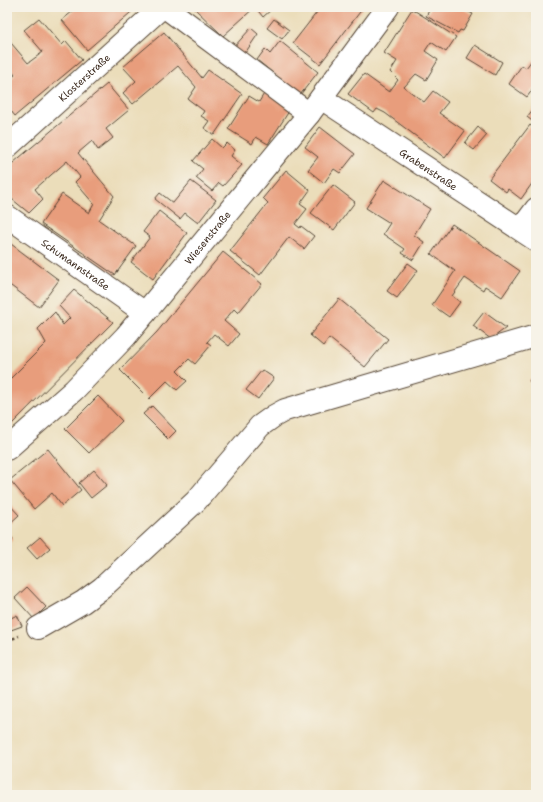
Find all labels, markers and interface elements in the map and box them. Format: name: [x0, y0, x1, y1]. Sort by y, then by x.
street label: Klosterstraße: [56, 51, 113, 104]
street label: Grabenstraße: [397, 146, 460, 194]
street label: Wiesenstraße: [182, 208, 234, 267]
street label: Schumannstraße: [39, 236, 112, 293]

